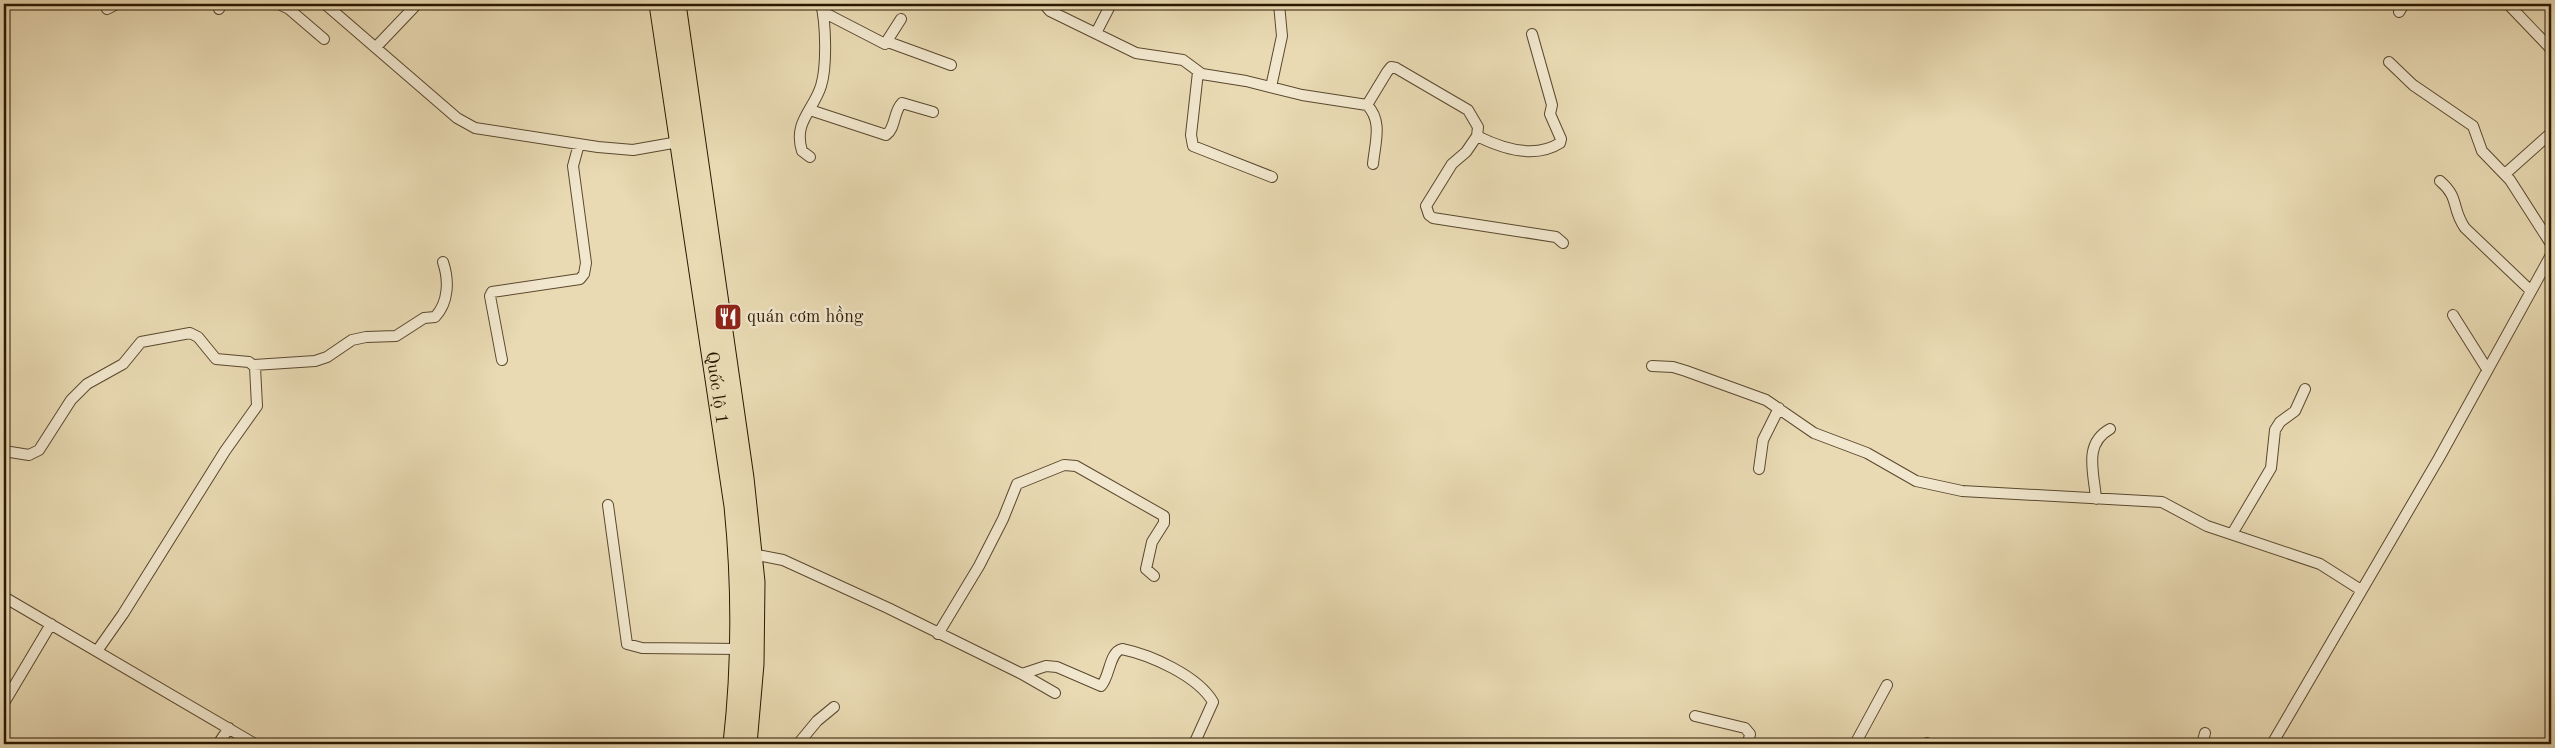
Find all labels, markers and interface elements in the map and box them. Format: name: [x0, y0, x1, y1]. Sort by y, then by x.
restaurant icon: quán cơm hồng: [713, 302, 743, 332]
place label: quán cơm hồng: [747, 305, 864, 326]
street label: Quốc lộ 1: [702, 350, 731, 425]

